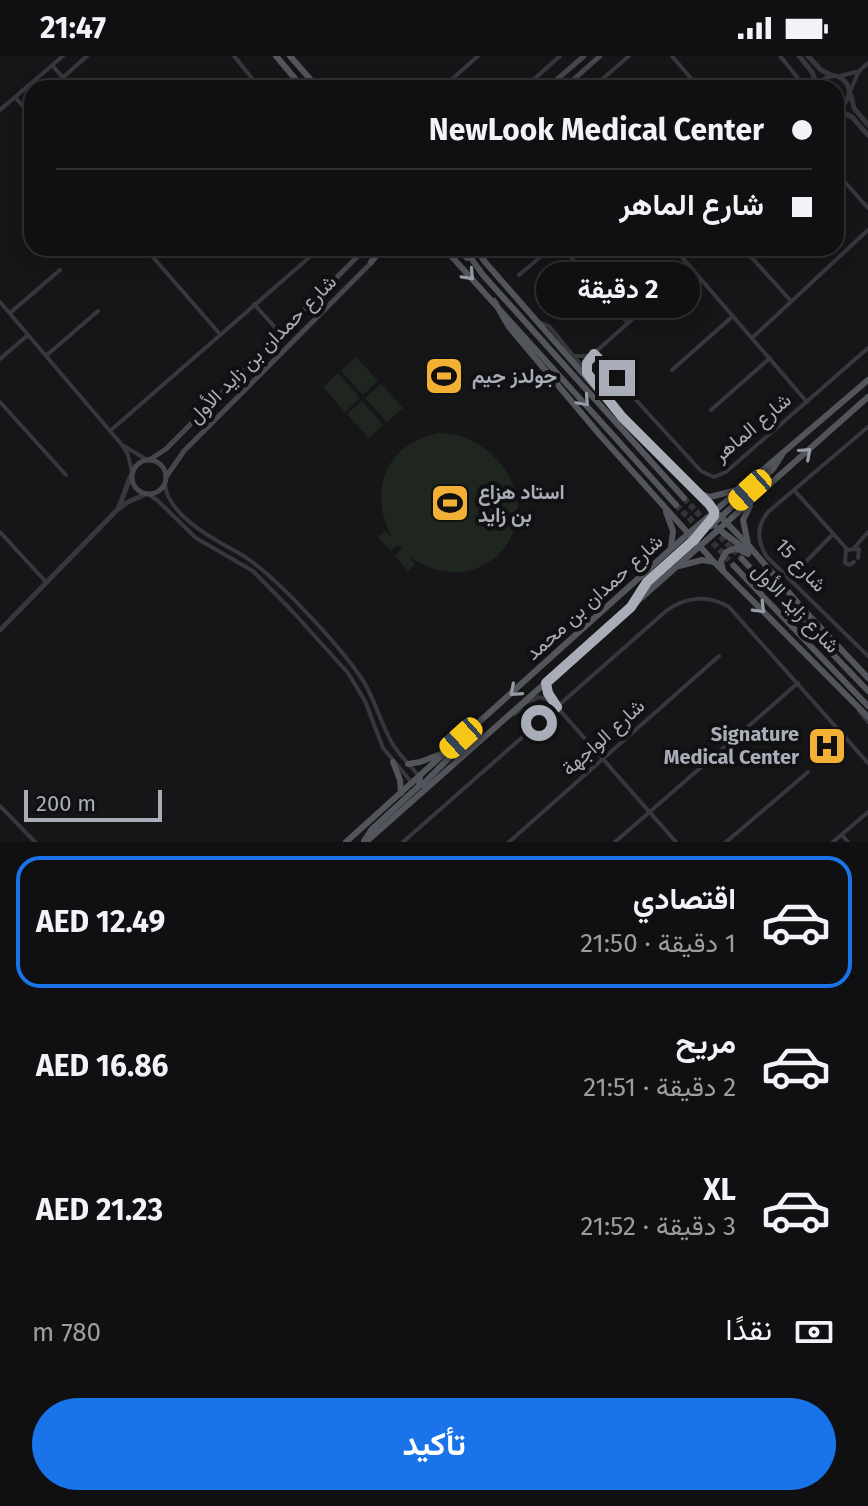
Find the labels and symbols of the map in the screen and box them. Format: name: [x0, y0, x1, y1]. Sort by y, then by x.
callout: 2 دقيقة: [535, 262, 699, 318]
one-way arrow: [460, 265, 474, 280]
street label: شارع حمدان بن زايد الأول: [183, 270, 343, 430]
sports icon: جولدز جيم: [423, 355, 465, 397]
route end: [599, 360, 635, 396]
place label: جولدز جيم: [472, 364, 557, 389]
street label: شارع الماهر: [707, 388, 797, 469]
one-way arrow: [574, 392, 588, 407]
one-way arrow: [797, 448, 811, 462]
car: [724, 465, 776, 515]
place label: استاد هزاع بن زايد: [478, 480, 565, 528]
sports icon: استاد هزاع بن زايد: [429, 482, 471, 524]
street label: شارع حمدان بن محمد: [520, 529, 669, 666]
street label: شارع 15: [769, 533, 832, 598]
street label: شارع زايد الأول: [746, 558, 845, 659]
one-way arrow: [751, 599, 765, 614]
one-way arrow: [510, 681, 525, 695]
street label: شارع الواجهة: [557, 694, 651, 782]
route start: [521, 705, 557, 741]
car: [435, 713, 487, 763]
place label: Signature Medical Center: [664, 722, 800, 769]
hospital icon: Signature Medical Center: [806, 725, 848, 767]
scale bar: [24, 786, 162, 822]

